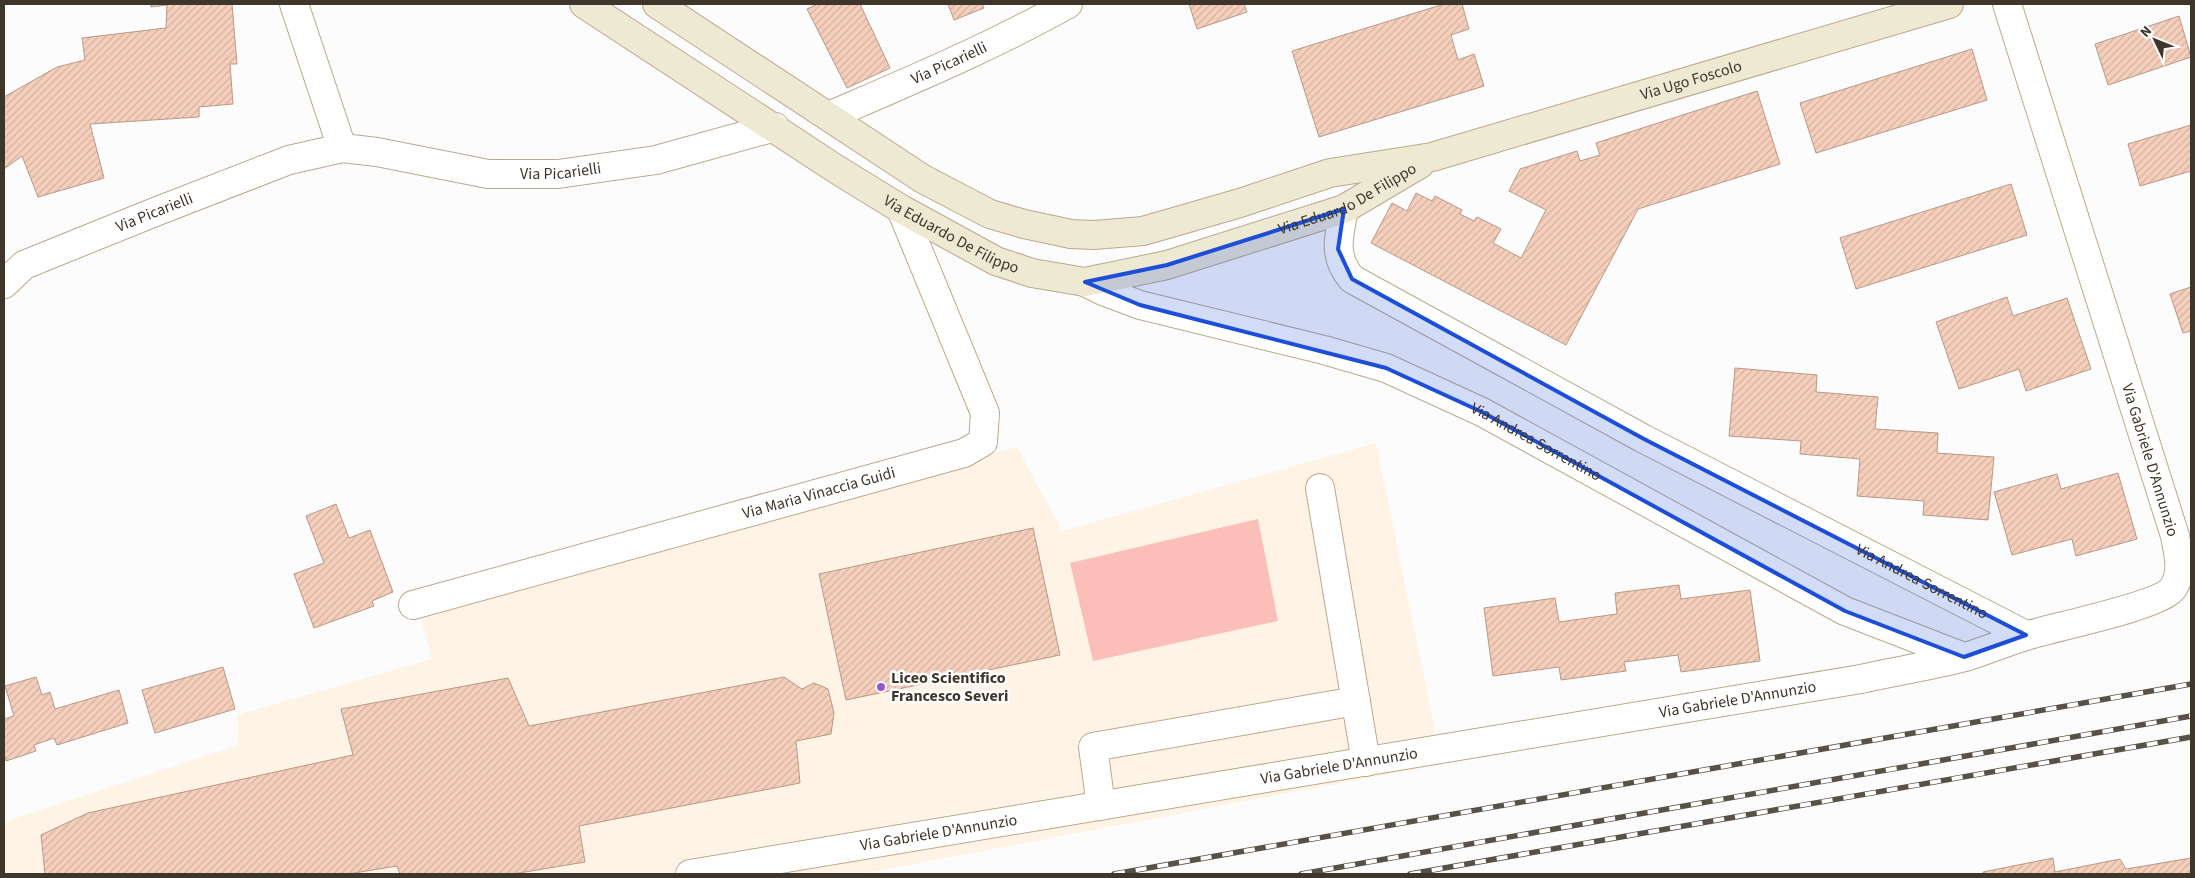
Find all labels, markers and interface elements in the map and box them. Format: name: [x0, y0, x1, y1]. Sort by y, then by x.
north arrow: [2130, 15, 2180, 65]
text: N: [2136, 22, 2157, 42]
street label: Via Picarielli: [907, 36, 991, 90]
street label: Via Ugo Foscolo: [1638, 55, 1745, 106]
street label: Via Picarielli: [520, 157, 602, 185]
street label: Via Eduardo De Filippo: [1275, 157, 1421, 240]
street label: Via Picarielli: [112, 187, 196, 238]
street label: Via Eduardo De Filippo: [879, 190, 1022, 279]
street label: Via Gabriele D'Annunzio: [2116, 381, 2184, 539]
street label: Via Andrea Sorrentino: [1467, 397, 1605, 486]
street label: Via Maria Vinaccia Guidi: [740, 461, 898, 525]
street label: Via Andrea Sorrentino: [1852, 538, 1992, 625]
place label: Liceo Scientifico Francesco Severi: [891, 667, 1009, 707]
street label: Via Gabriele D'Annunzio: [1657, 676, 1818, 723]
marker: Liceo Scientifico Francesco Severi: [875, 681, 887, 693]
street label: Via Gabriele D'Annunzio: [1259, 742, 1419, 790]
street label: Via Gabriele D'Annunzio: [858, 809, 1019, 857]

